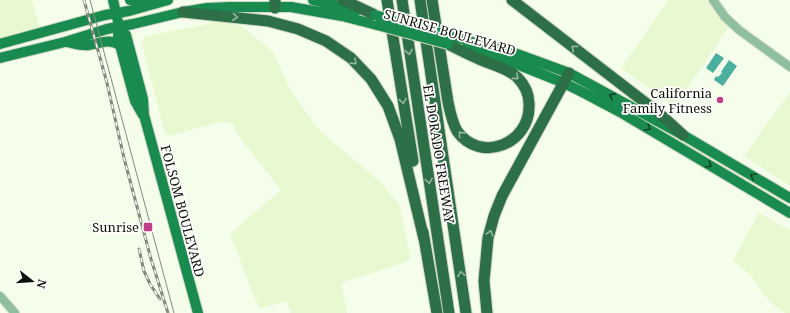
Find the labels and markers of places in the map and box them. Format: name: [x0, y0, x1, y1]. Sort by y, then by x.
place label: California Family Fitness: [623, 84, 712, 117]
marker: California Family Fitness: [715, 95, 725, 105]
place label: Sunrise: [92, 218, 139, 236]
marker: Sunrise: [142, 221, 154, 233]

